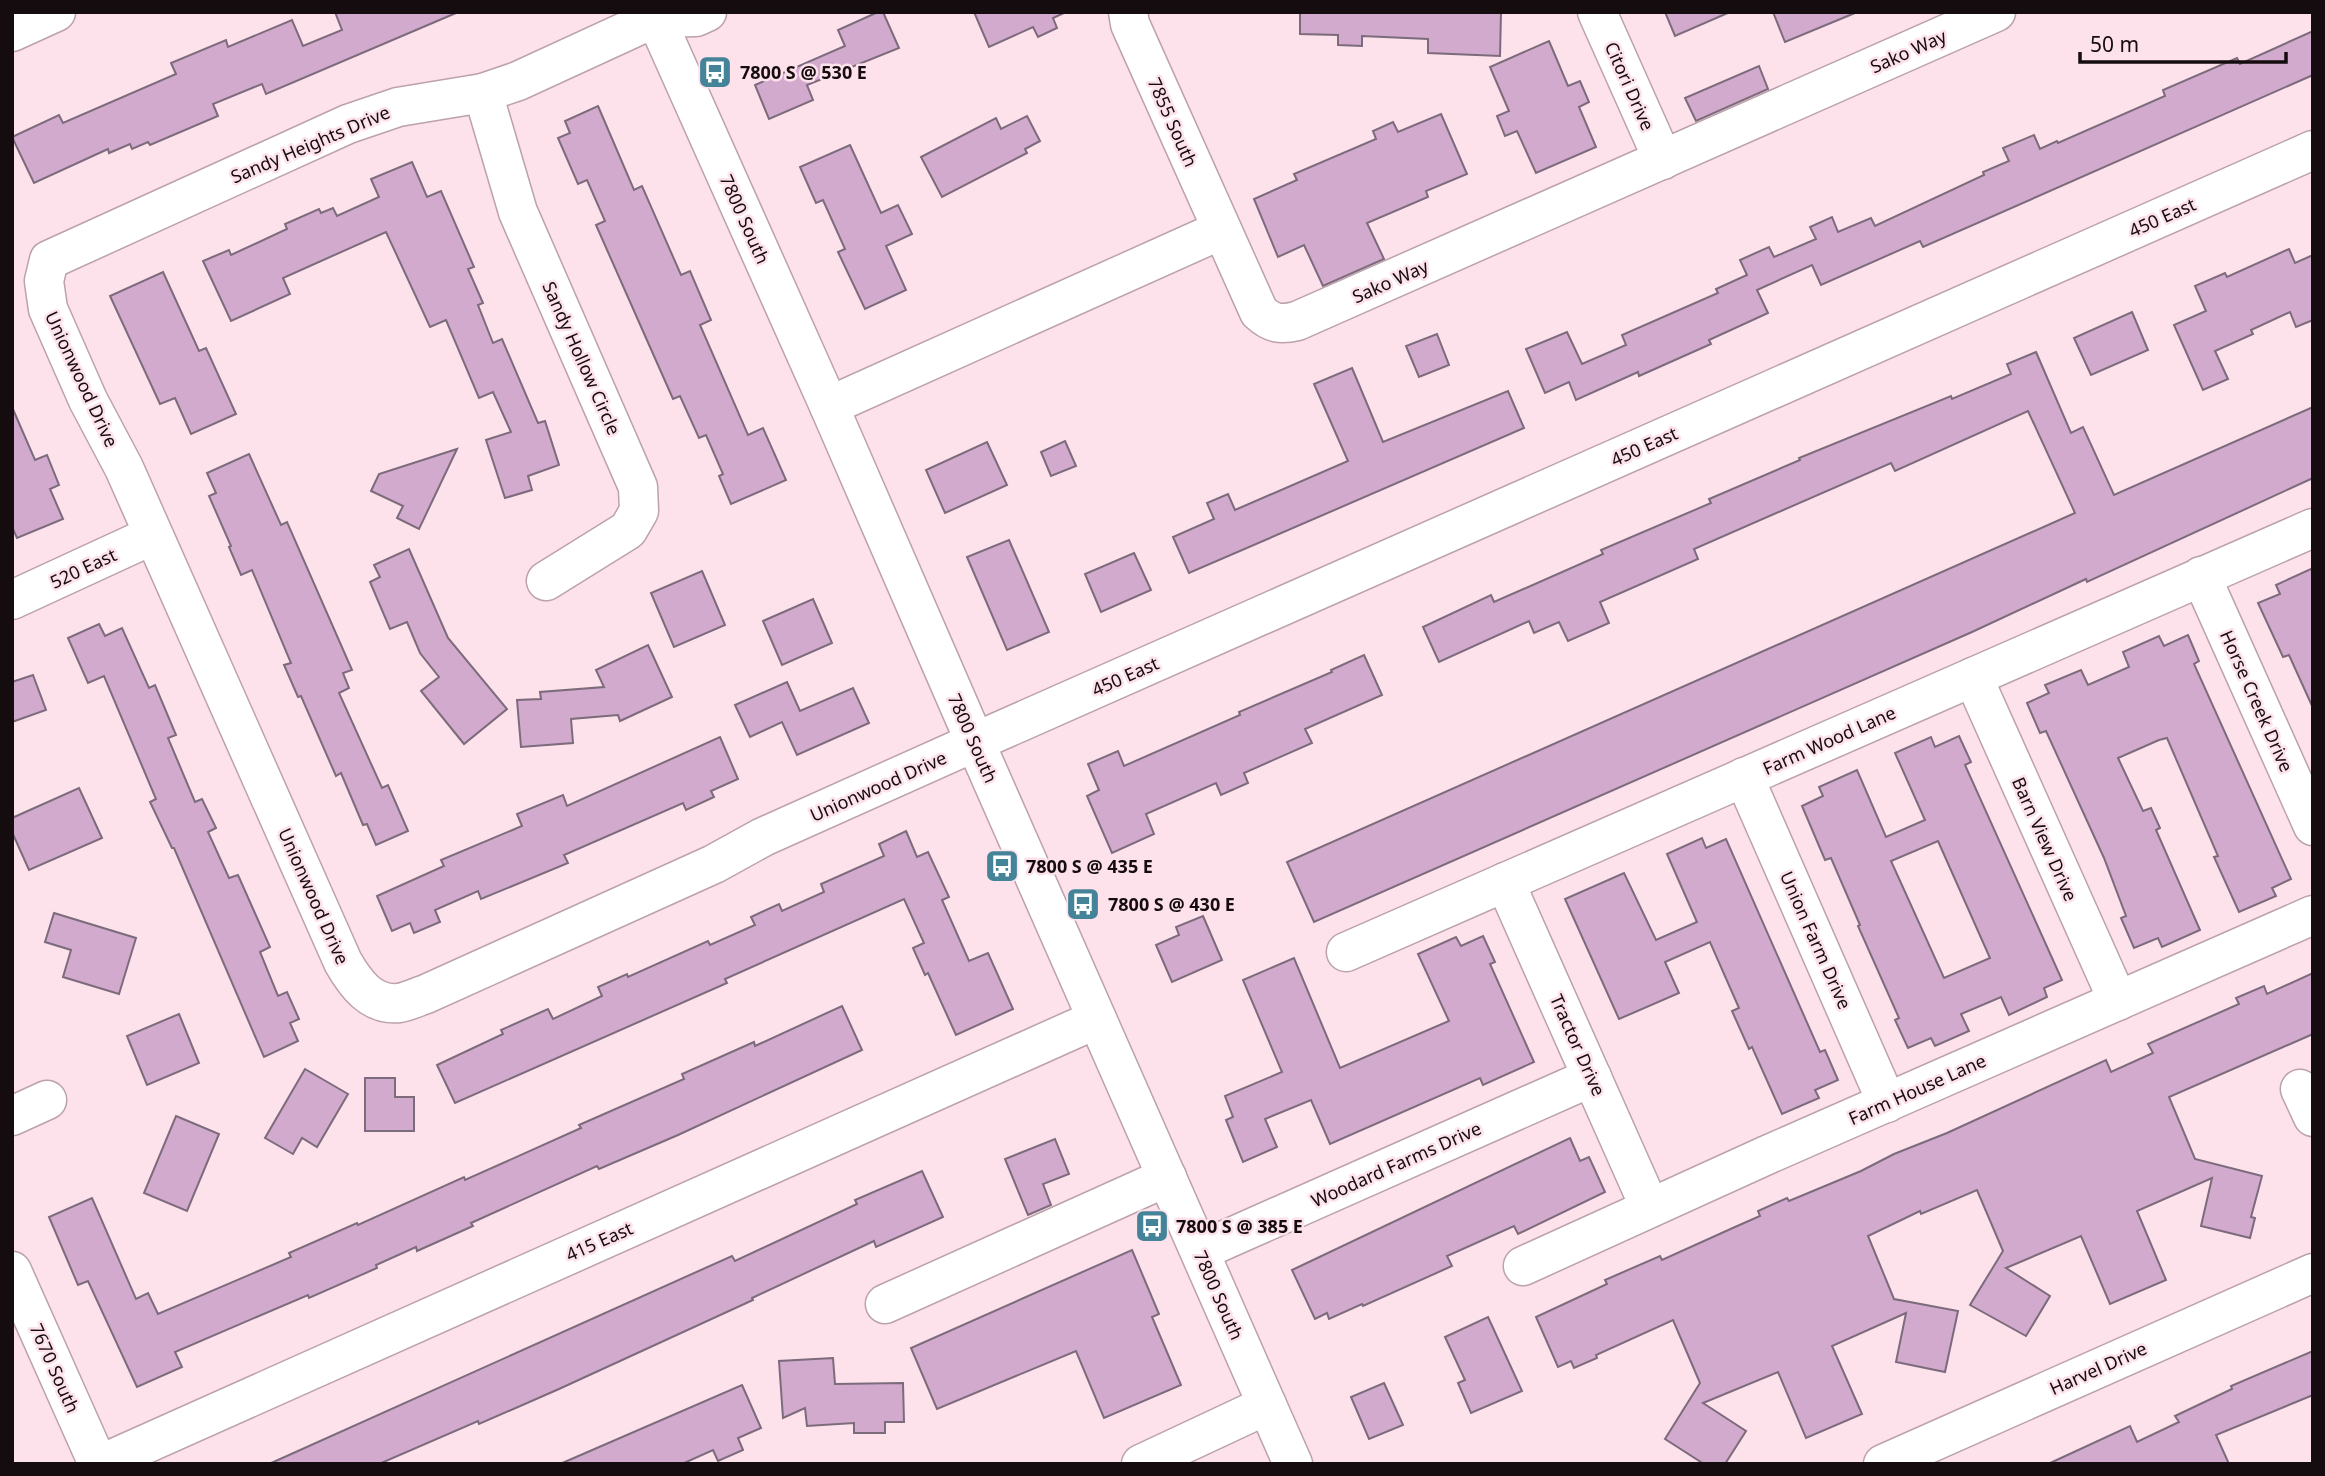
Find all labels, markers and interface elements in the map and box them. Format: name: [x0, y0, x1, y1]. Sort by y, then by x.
scale bar: [2080, 21, 2286, 65]
street label: Sako Way: [1866, 23, 1951, 78]
text: 50 m: [2090, 30, 2139, 58]
street label: Citori Drive: [1600, 38, 1660, 134]
bus stop icon: 7800 S @ 530 E: [696, 53, 734, 91]
place label: 7800 S @ 530 E: [740, 60, 867, 84]
street label: 7855 South: [1143, 74, 1203, 170]
street label: Sandy Heights Drive: [227, 100, 393, 188]
street label: 7800 South: [715, 171, 775, 267]
street label: 450 East: [2125, 191, 2200, 242]
street label: Sako Way: [1348, 253, 1433, 308]
street label: Sandy Hollow Circle: [537, 278, 627, 438]
street label: Unionwood Drive: [40, 307, 124, 451]
street label: 450 East: [1607, 420, 1682, 471]
street label: 520 East: [46, 542, 121, 594]
street label: Horse Creek Drive: [2215, 626, 2299, 776]
street label: 450 East: [1088, 650, 1163, 701]
street label: 7800 South: [943, 690, 1003, 786]
street label: Farm Wood Lane: [1759, 700, 1899, 780]
street label: Unionwood Drive: [806, 745, 950, 827]
street label: Barn View Drive: [2007, 773, 2083, 905]
street label: Unionwood Drive: [273, 824, 355, 968]
bus stop icon: 7800 S @ 435 E: [983, 847, 1021, 885]
place label: 7800 S @ 435 E: [1026, 854, 1153, 878]
street label: Union Farm Drive: [1775, 867, 1857, 1013]
bus stop icon: 7800 S @ 430 E: [1064, 885, 1102, 923]
place label: 7800 S @ 430 E: [1108, 892, 1235, 916]
street label: Tractor Drive: [1545, 990, 1611, 1100]
street label: Farm House Lane: [1845, 1048, 1989, 1130]
street label: Woodard Farms Drive: [1307, 1116, 1485, 1212]
bus stop icon: 7800 S @ 385 E: [1133, 1207, 1171, 1245]
place label: 7800 S @ 385 E: [1176, 1214, 1303, 1238]
street label: 415 East: [562, 1215, 637, 1266]
street label: 7800 South: [1189, 1247, 1249, 1343]
street label: 7670 South: [25, 1320, 85, 1416]
street label: Harvel Drive: [2046, 1336, 2150, 1400]

